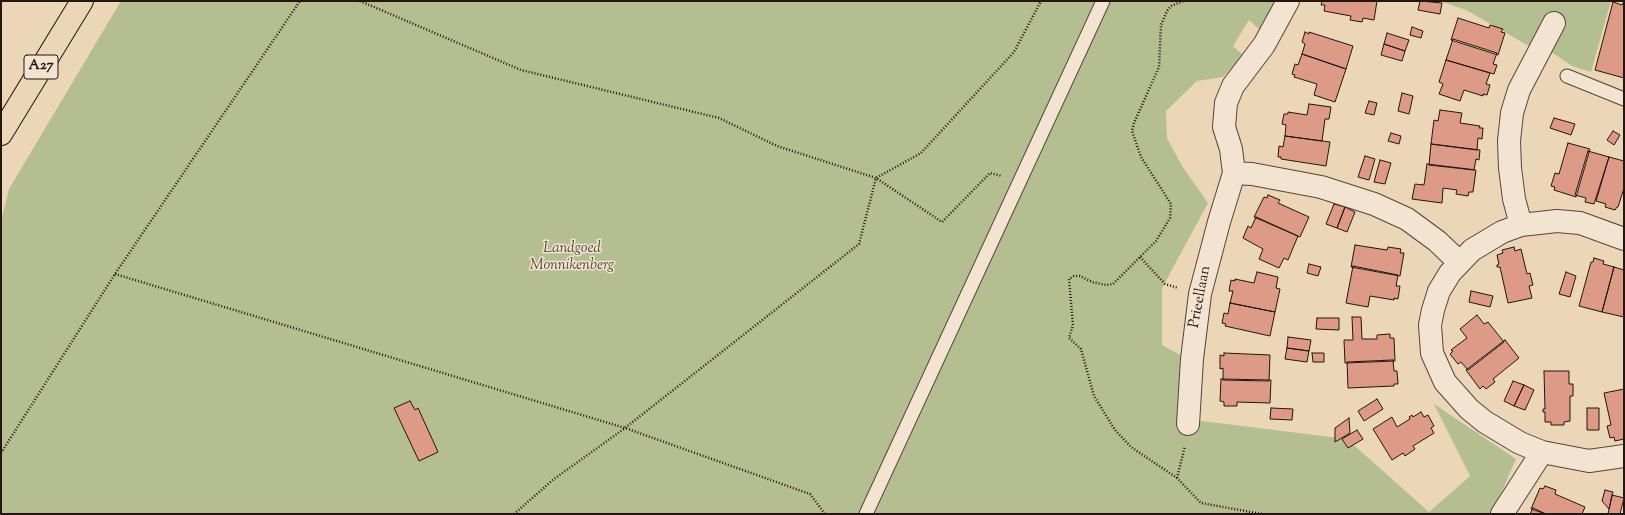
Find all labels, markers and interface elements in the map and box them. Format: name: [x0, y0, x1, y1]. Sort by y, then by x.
road number: A27: [24, 55, 58, 79]
park label: Landgoed Monnikenberg: [530, 240, 614, 275]
street label: Prieellaan: [1186, 264, 1216, 330]

